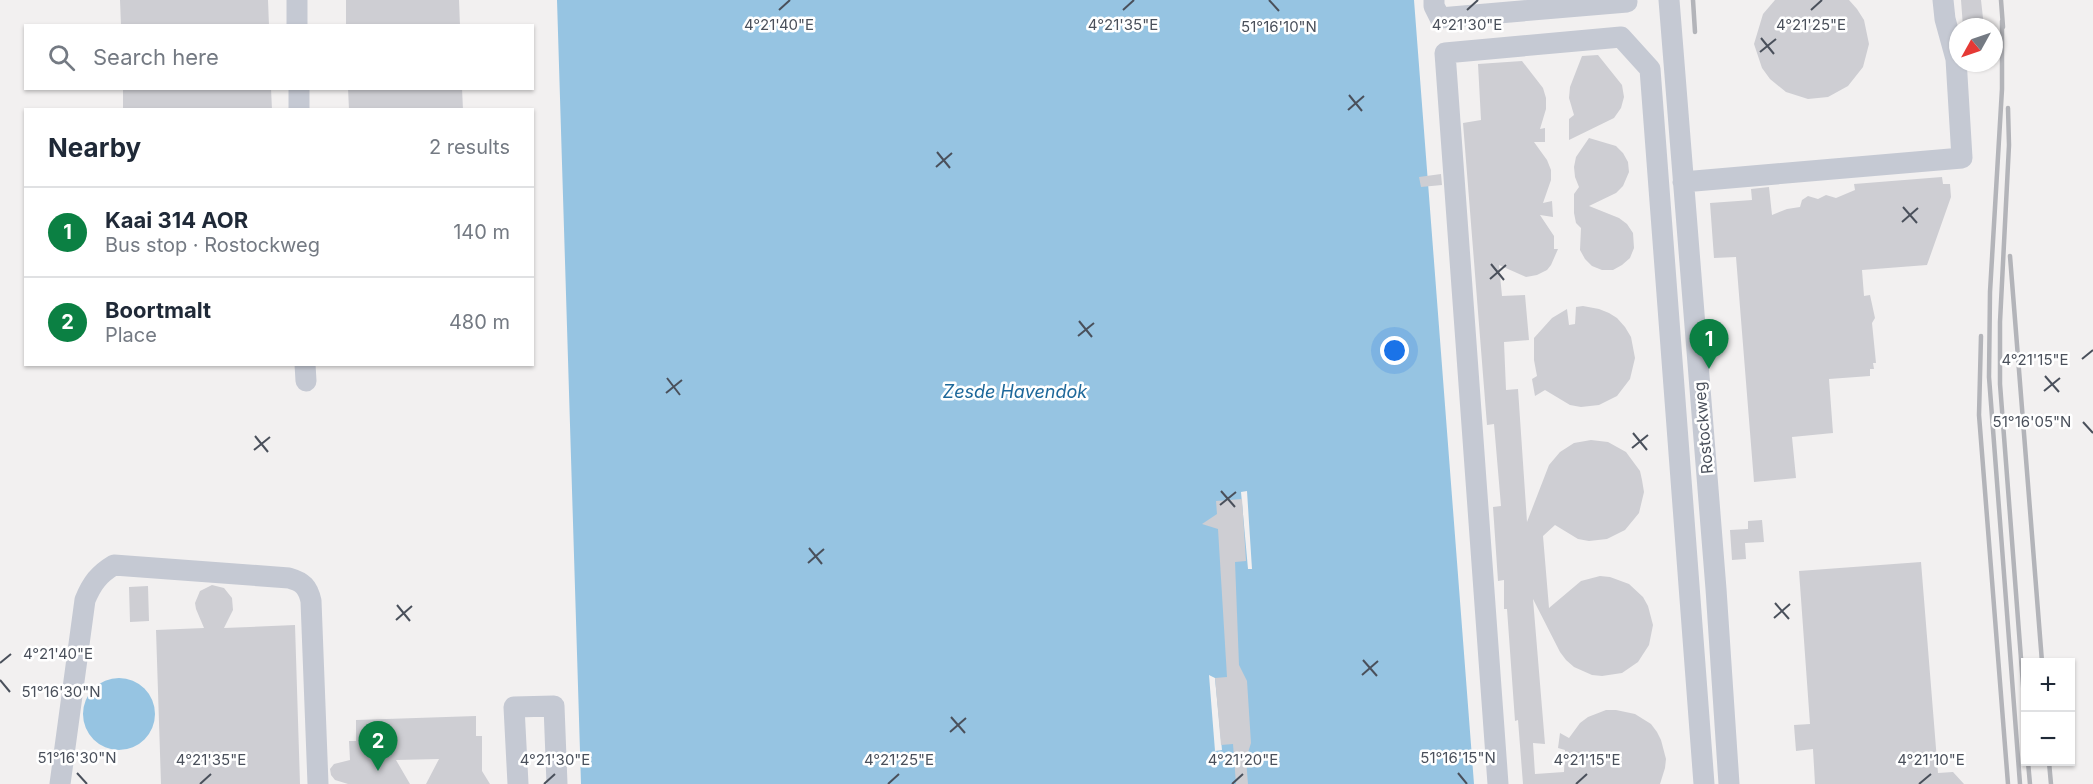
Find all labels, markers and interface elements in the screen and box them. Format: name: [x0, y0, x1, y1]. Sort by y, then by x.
text: 4°21'40"E: [744, 15, 814, 34]
text: 4°21'35"E: [1088, 15, 1158, 34]
text: 4°21'30"E: [1432, 15, 1502, 34]
text: 4°21'25"E: [1776, 15, 1846, 34]
text: 51°16'10"N: [1241, 17, 1317, 36]
north arrow: [1949, 18, 2003, 72]
search box: [24, 24, 534, 90]
icon: search: [45, 41, 78, 74]
text: Search here: [93, 44, 219, 70]
text: Nearby: [48, 132, 141, 163]
text: 2 results: [429, 135, 510, 159]
text: Kaai 314 AOR: [105, 207, 248, 233]
text: 1: [63, 220, 72, 244]
text: 140 m: [453, 220, 510, 244]
text: Bus stop · Rostockweg: [105, 233, 320, 257]
text: Boortmalt: [105, 297, 211, 323]
text: 2: [61, 310, 74, 334]
text: 480 m: [449, 310, 510, 334]
pin: 1: [1690, 320, 1728, 369]
text: Place: [105, 323, 157, 347]
your location: [1380, 336, 1409, 365]
text: 4°21'15"E: [2001, 350, 2069, 369]
water label: Zesde Havendok: [943, 381, 1088, 402]
street label: Rostockweg: [1689, 381, 1717, 475]
text: 51°16'05"N: [1993, 412, 2071, 431]
text: 4°21'40"E: [23, 644, 93, 663]
map controls: [2021, 658, 2075, 766]
button: +: [2021, 658, 2075, 712]
text: 51°16'30"N: [22, 682, 100, 701]
button: −: [2021, 712, 2075, 766]
pin: 2: [358, 722, 398, 771]
text: 51°16'30"N: [38, 748, 116, 767]
text: 51°16'15"N: [1420, 748, 1496, 767]
text: 4°21'35"E: [176, 750, 246, 769]
text: 4°21'30"E: [520, 750, 590, 769]
text: 4°21'25"E: [864, 750, 934, 769]
text: 4°21'20"E: [1208, 750, 1278, 769]
text: 4°21'15"E: [1553, 750, 1621, 769]
text: 4°21'10"E: [1897, 750, 1965, 769]

